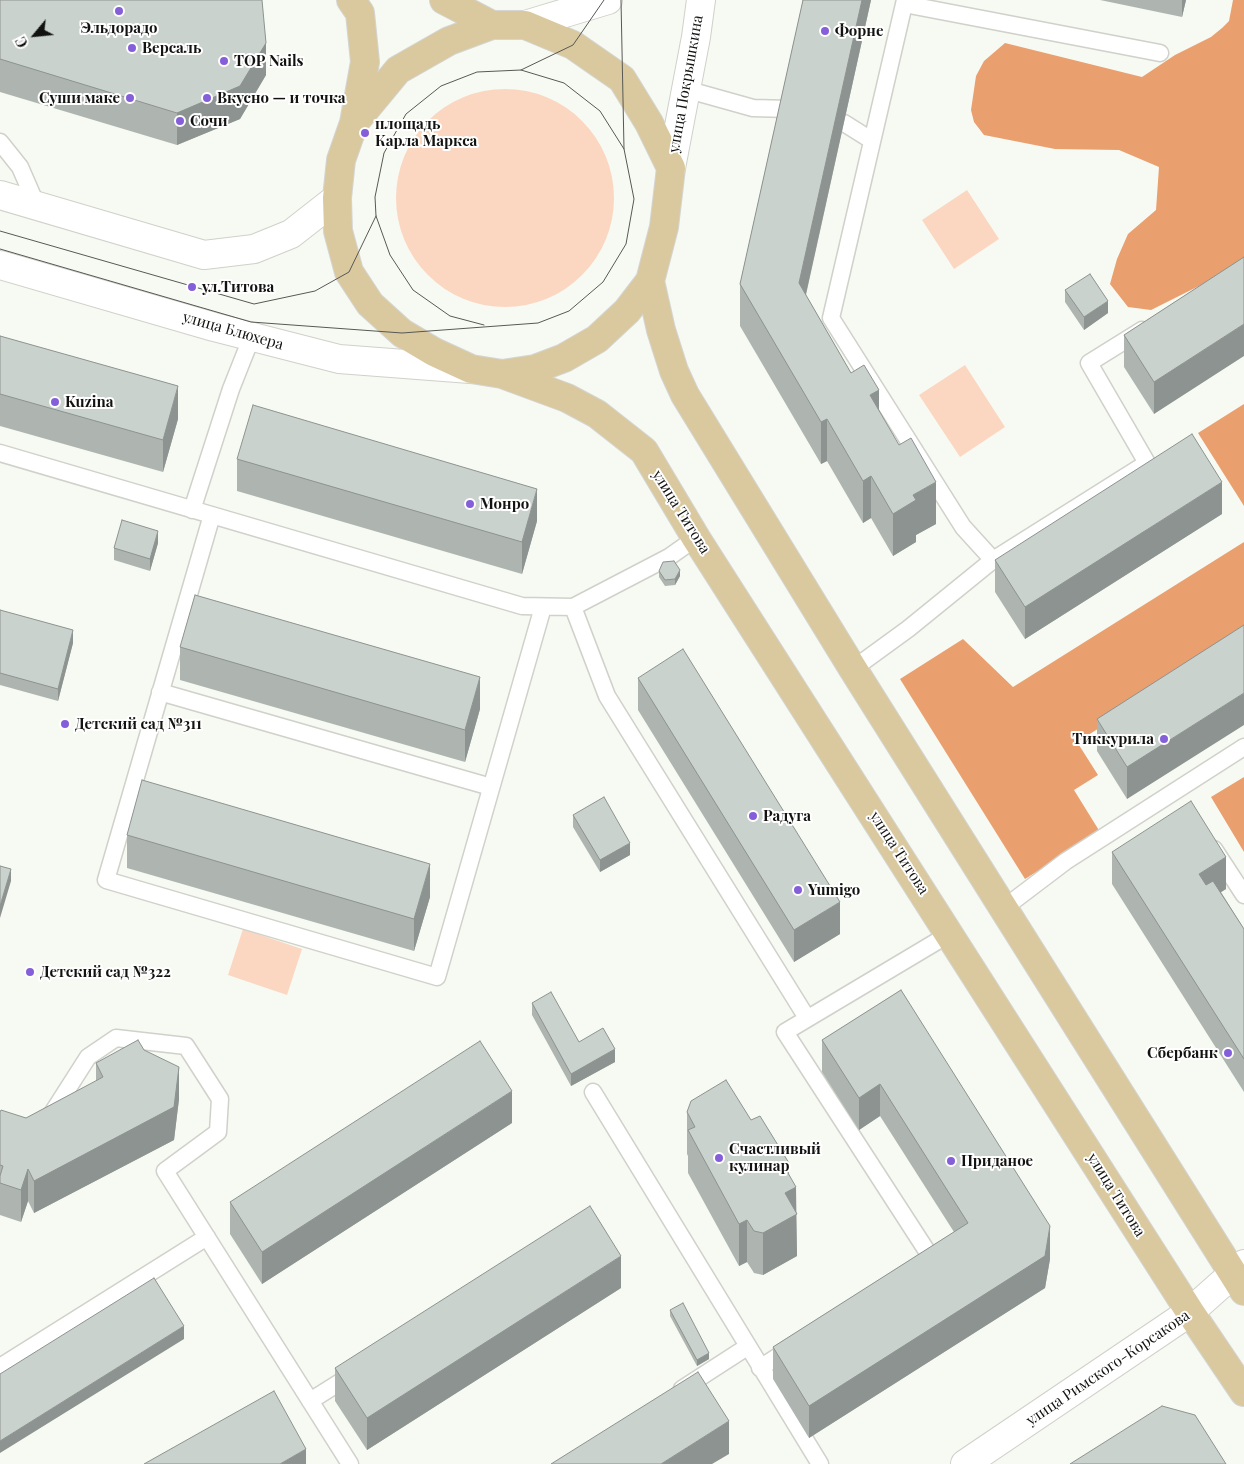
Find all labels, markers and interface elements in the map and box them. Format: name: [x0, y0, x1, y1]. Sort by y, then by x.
marker: Эльдорадо: [113, 5, 125, 17]
north arrow: [10, 10, 60, 60]
street label: улица Покрышкина: [665, 14, 707, 154]
place label: Эльдорадо: [80, 19, 158, 37]
place label: Форне: [835, 22, 883, 40]
marker: Форне: [819, 25, 831, 37]
text: С: [11, 33, 32, 51]
place label: Версаль: [142, 39, 201, 57]
marker: Версаль: [126, 42, 138, 54]
place label: TOP Nails: [234, 52, 304, 70]
marker: TOP Nails: [218, 55, 230, 67]
place label: Суши маке: [39, 89, 120, 107]
place label: Вкусно — и точка: [217, 89, 346, 107]
marker: Суши маке: [124, 92, 136, 104]
marker: Вкусно — и точка: [201, 92, 213, 104]
place label: Сочи: [190, 112, 228, 130]
marker: Сочи: [174, 115, 186, 127]
place label: площадь Карла Маркса: [375, 115, 477, 150]
marker: площадь Карла Маркса: [359, 127, 371, 139]
place label: ул.Титова: [202, 278, 274, 296]
marker: ул.Титова: [186, 281, 198, 293]
street label: улица Блюхера: [181, 308, 285, 354]
place label: Kuzina: [65, 393, 113, 411]
marker: Kuzina: [49, 396, 61, 408]
street label: улица Титова: [648, 467, 714, 557]
place label: Монро: [480, 495, 529, 513]
marker: Монро: [464, 498, 476, 510]
place label: Детский сад №311: [75, 715, 202, 733]
marker: Детский сад №311: [59, 718, 71, 730]
place label: Тиккурила: [1072, 730, 1154, 748]
marker: Тиккурила: [1158, 733, 1170, 745]
place label: Радуга: [763, 807, 811, 825]
street label: улица Титова: [866, 808, 932, 898]
marker: Радуга: [747, 810, 759, 822]
place label: Yumigo: [808, 881, 860, 899]
marker: Yumigo: [792, 884, 804, 896]
place label: Детский сад №322: [40, 963, 171, 981]
marker: Детский сад №322: [24, 966, 36, 978]
place label: Сбербанк: [1147, 1044, 1218, 1062]
marker: Сбербанк: [1222, 1047, 1234, 1059]
place label: Счастливый кулинар: [729, 1140, 821, 1175]
street label: улица Титова: [1083, 1150, 1149, 1240]
marker: Счастливый кулинар: [713, 1152, 725, 1164]
place label: Приданое: [961, 1152, 1033, 1170]
marker: Приданое: [945, 1155, 957, 1167]
street label: улица Римского-Корсакова: [1023, 1306, 1193, 1430]

